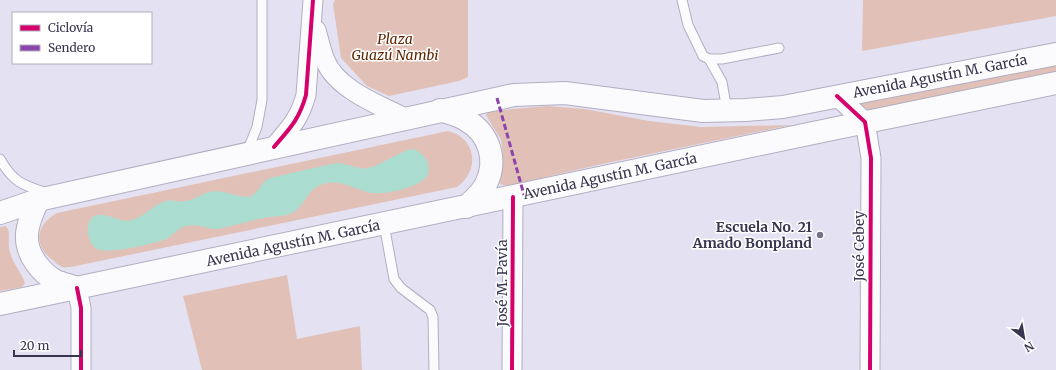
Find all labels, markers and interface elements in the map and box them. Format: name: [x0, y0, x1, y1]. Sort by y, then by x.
legend: [12, 12, 152, 64]
text: Ciclovía: [48, 20, 94, 35]
park label: Plaza Guazú Nambi: [352, 30, 438, 64]
text: Sendero: [48, 40, 95, 55]
street label: Avenida Agustín M. García: [850, 50, 1029, 102]
street label: Avenida Agustín M. García: [521, 149, 699, 203]
street label: José Cebey: [850, 210, 868, 282]
street label: Avenida Agustín M. García: [204, 216, 382, 270]
place label: Escuela No. 21 Amado Bonpland: [692, 218, 813, 252]
marker: Escuela No. 21 Amado Bonpland: [815, 230, 825, 240]
street label: José M. Pavía: [493, 239, 511, 328]
north arrow: [1004, 318, 1044, 358]
scale bar: [14, 332, 81, 358]
text: 20 m: [20, 338, 49, 353]
text: N: [1022, 338, 1036, 355]

